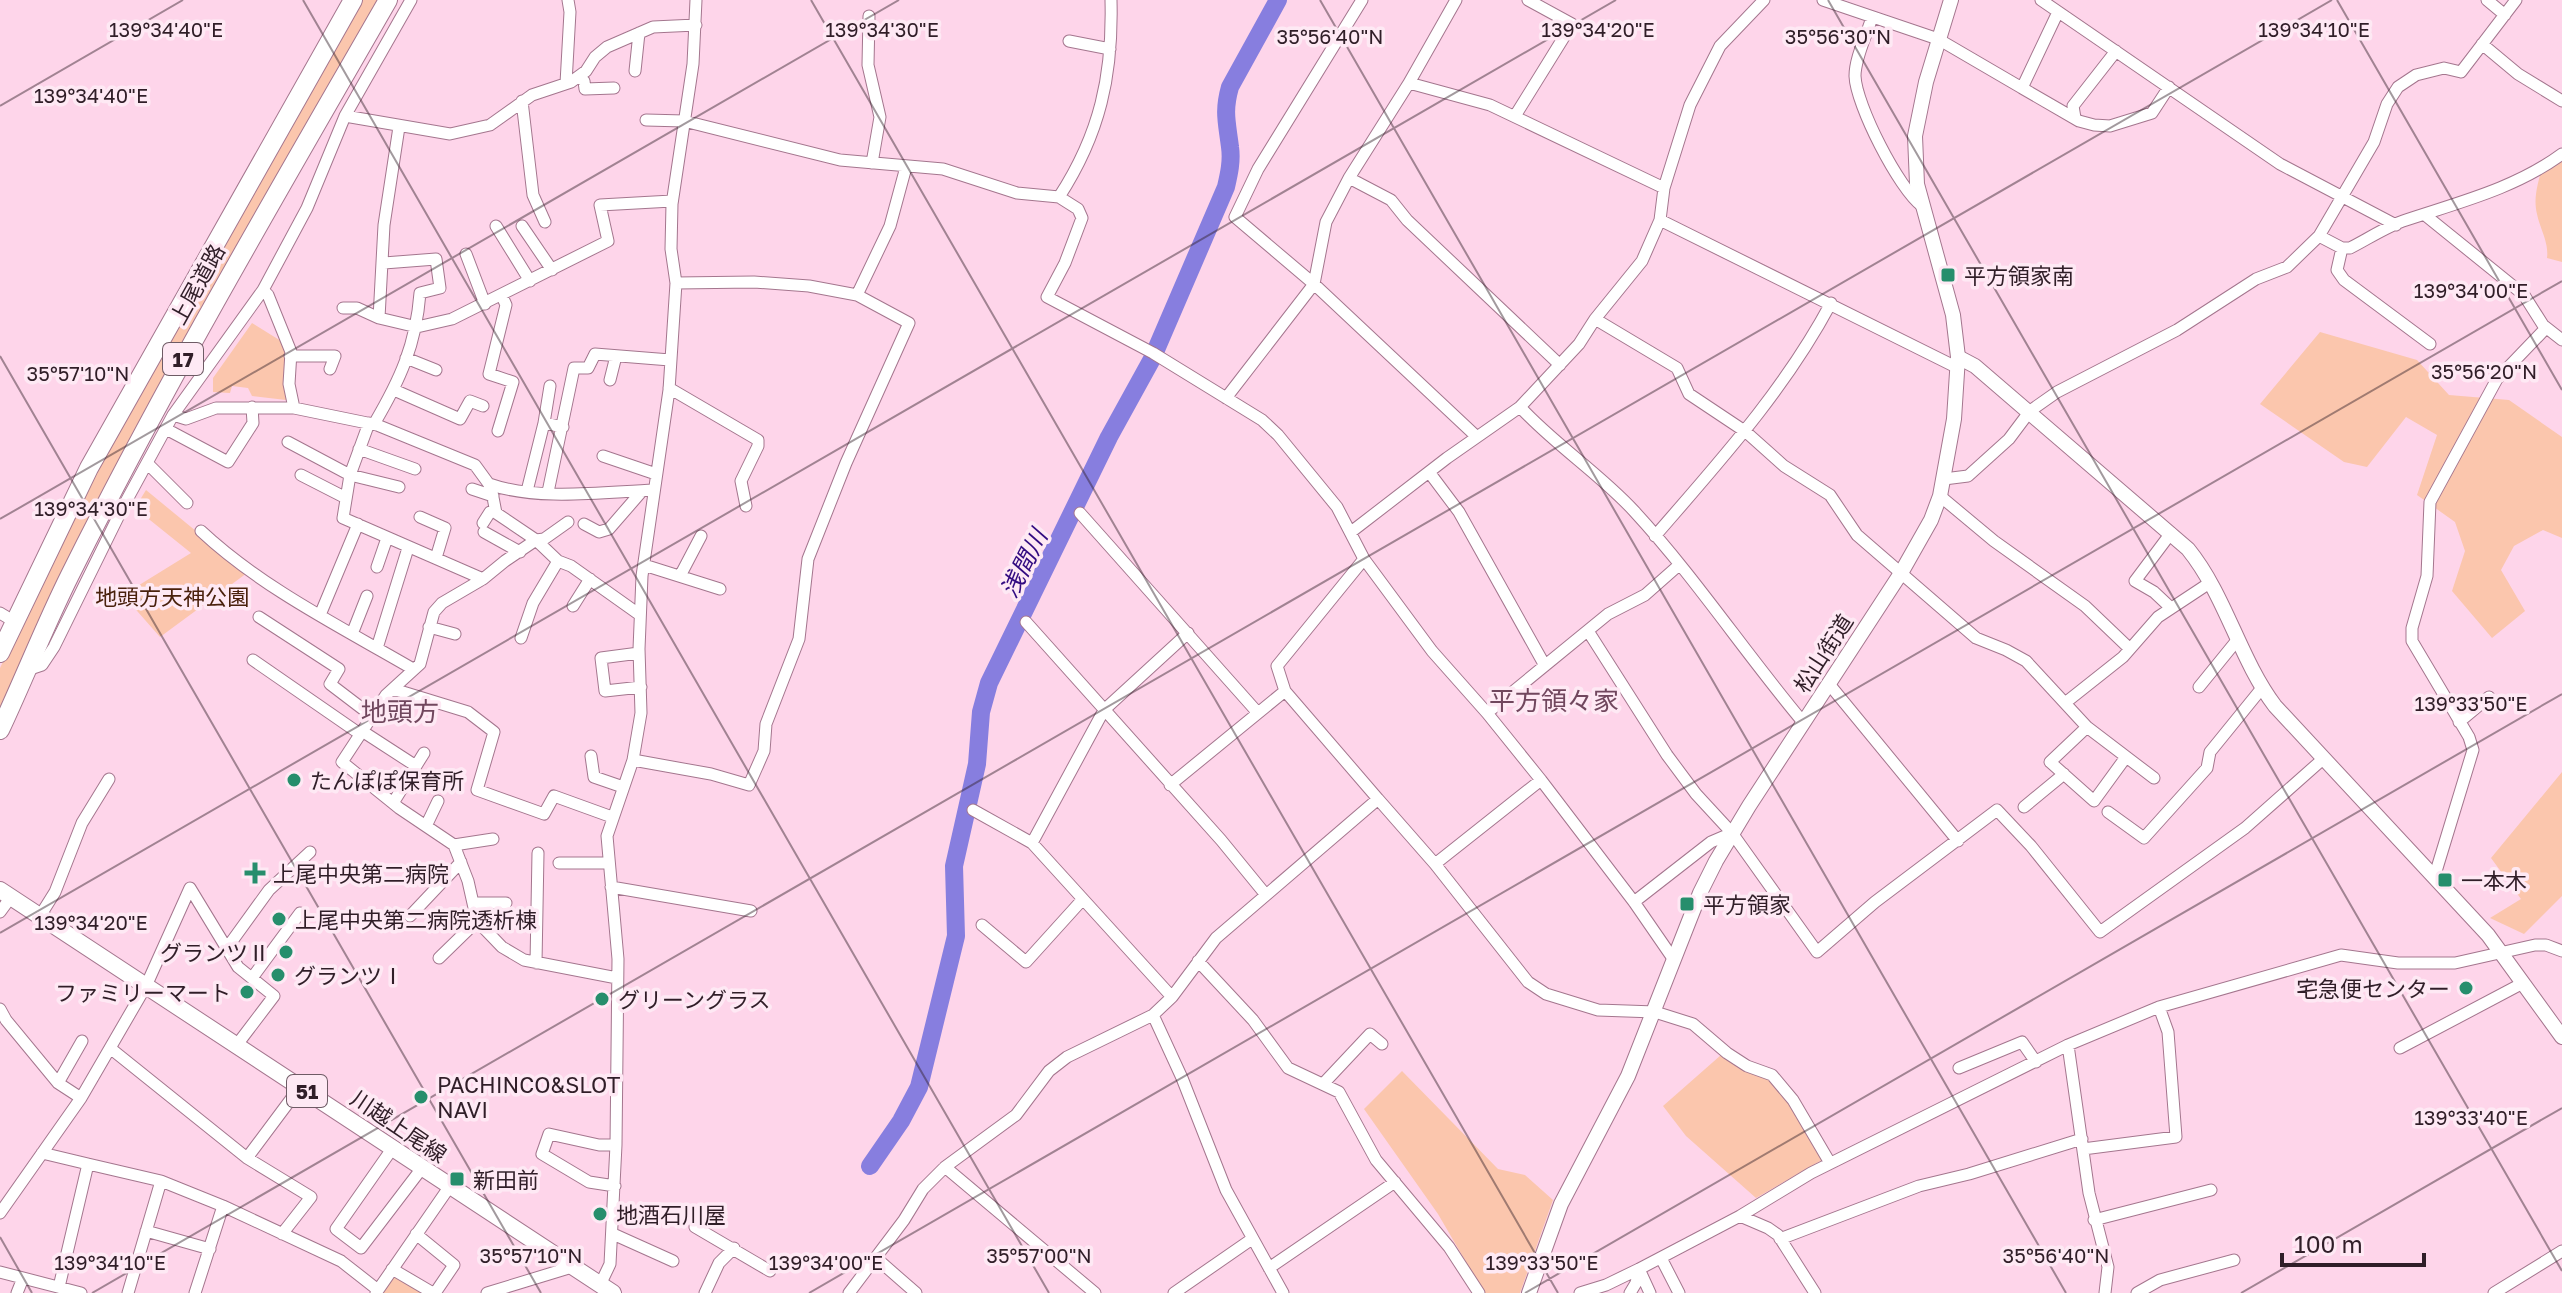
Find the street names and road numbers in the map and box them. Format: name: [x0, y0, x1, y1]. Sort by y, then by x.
street label: 上尾道路: [164, 239, 230, 329]
road number: 17: [163, 343, 203, 375]
street label: 松山街道: [1788, 609, 1858, 697]
road number: 51: [287, 1075, 327, 1107]
street label: 川越上尾線: [346, 1084, 452, 1168]

